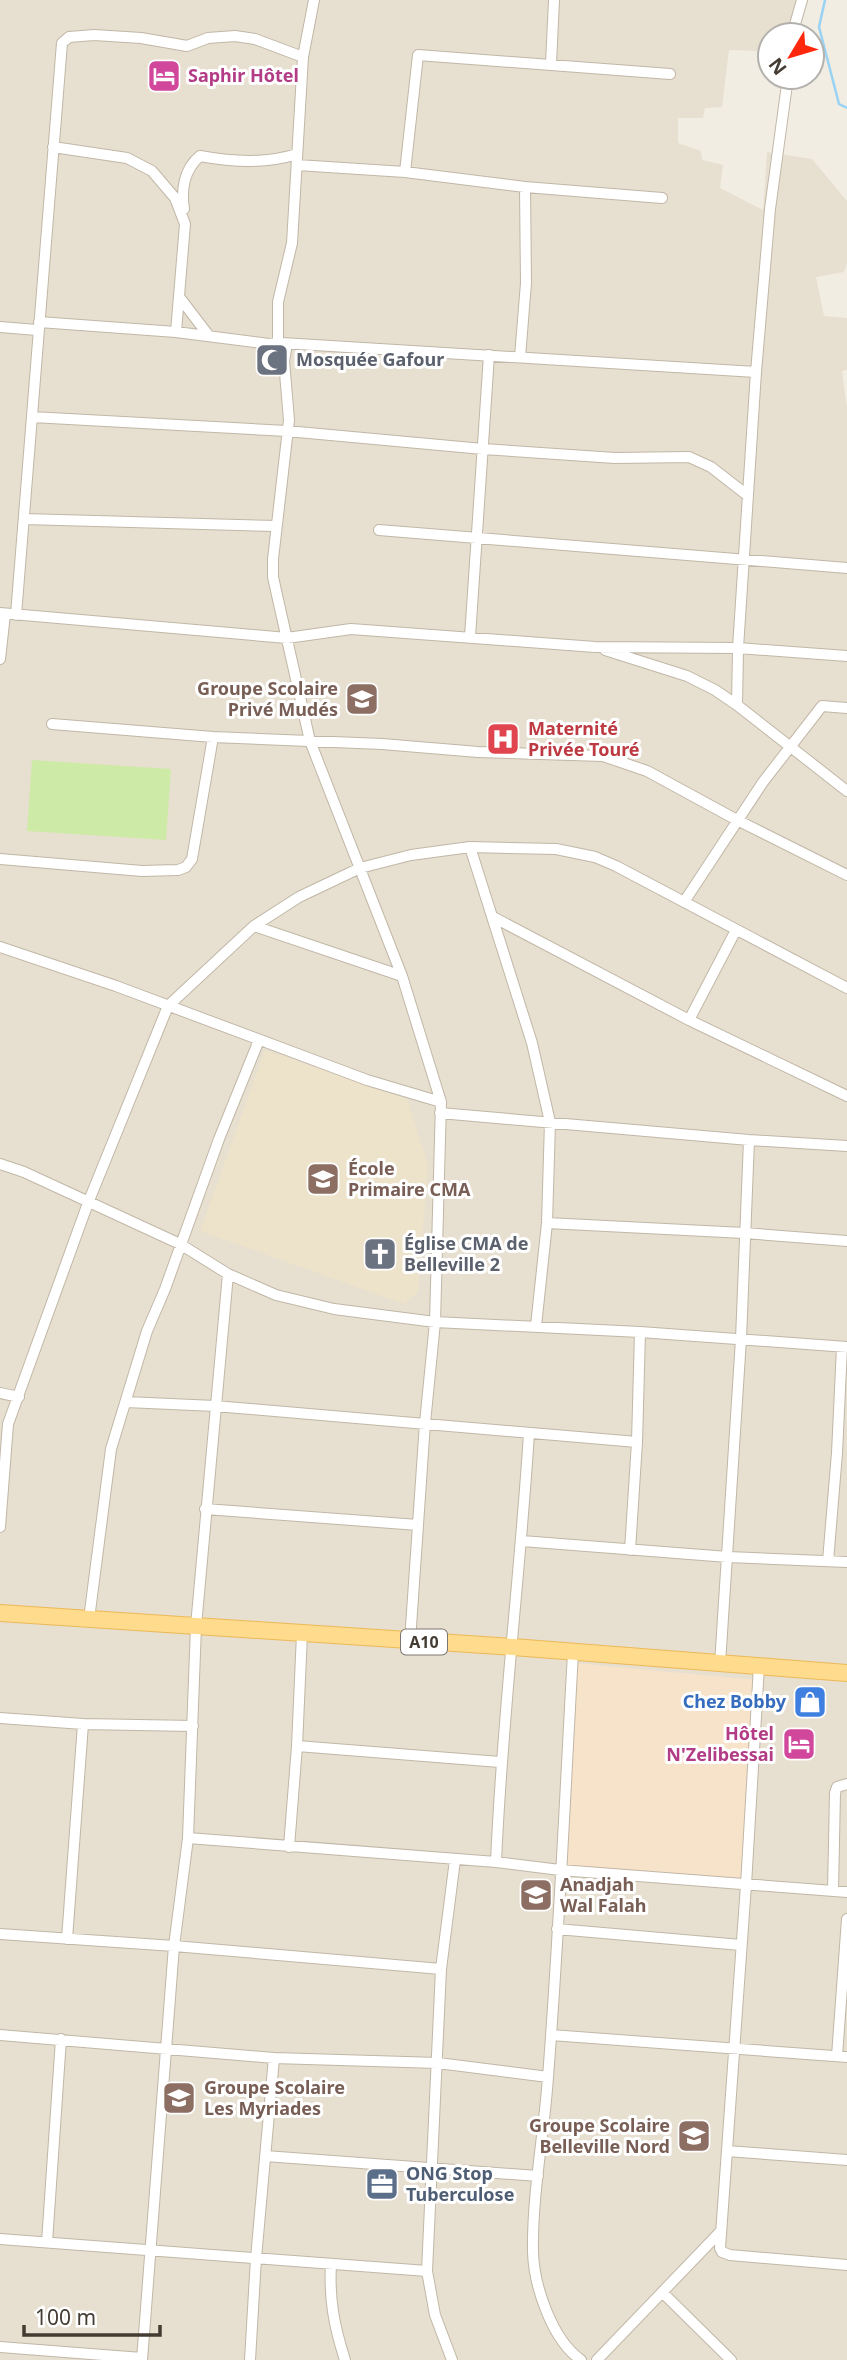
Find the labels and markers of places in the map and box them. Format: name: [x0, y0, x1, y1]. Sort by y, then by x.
hotel icon: Saphir Hôtel: [145, 57, 183, 95]
place label: Saphir Hôtel: [188, 63, 299, 87]
mosque icon: Mosquée Gafour: [253, 341, 291, 379]
place label: Mosquée Gafour: [296, 347, 444, 371]
place label: Groupe Scolaire Privé Mudés: [197, 676, 338, 721]
school or university icon: Groupe Scolaire Privé Mudés: [343, 680, 381, 718]
place label: Maternité Privée Touré: [528, 716, 640, 761]
hospital icon: Maternité Privée Touré: [484, 720, 522, 758]
place label: École Primaire CMA: [348, 1156, 471, 1201]
school or university icon: École Primaire CMA: [304, 1160, 342, 1198]
place label: Église CMA de Belleville 2: [404, 1231, 528, 1276]
church icon: Église CMA de Belleville 2: [361, 1235, 399, 1273]
shop icon: Chez Bobby: [791, 1683, 829, 1721]
place label: Chez Bobby: [683, 1689, 787, 1713]
place label: Hôtel N'Zelibessai: [666, 1721, 774, 1766]
hotel icon: Hôtel N'Zelibessai: [780, 1725, 818, 1763]
place label: Anadjah Wal Falah: [560, 1872, 646, 1917]
school or university icon: Anadjah Wal Falah: [517, 1876, 555, 1914]
place label: Groupe Scolaire Les Myriades: [204, 2075, 345, 2120]
school or university icon: Groupe Scolaire Les Myriades: [160, 2079, 198, 2117]
place label: Groupe Scolaire Belleville Nord: [529, 2113, 670, 2158]
school or university icon: Groupe Scolaire Belleville Nord: [675, 2117, 713, 2155]
place label: ONG Stop Tuberculose: [406, 2161, 514, 2206]
office icon: ONG Stop Tuberculose: [363, 2165, 401, 2203]

